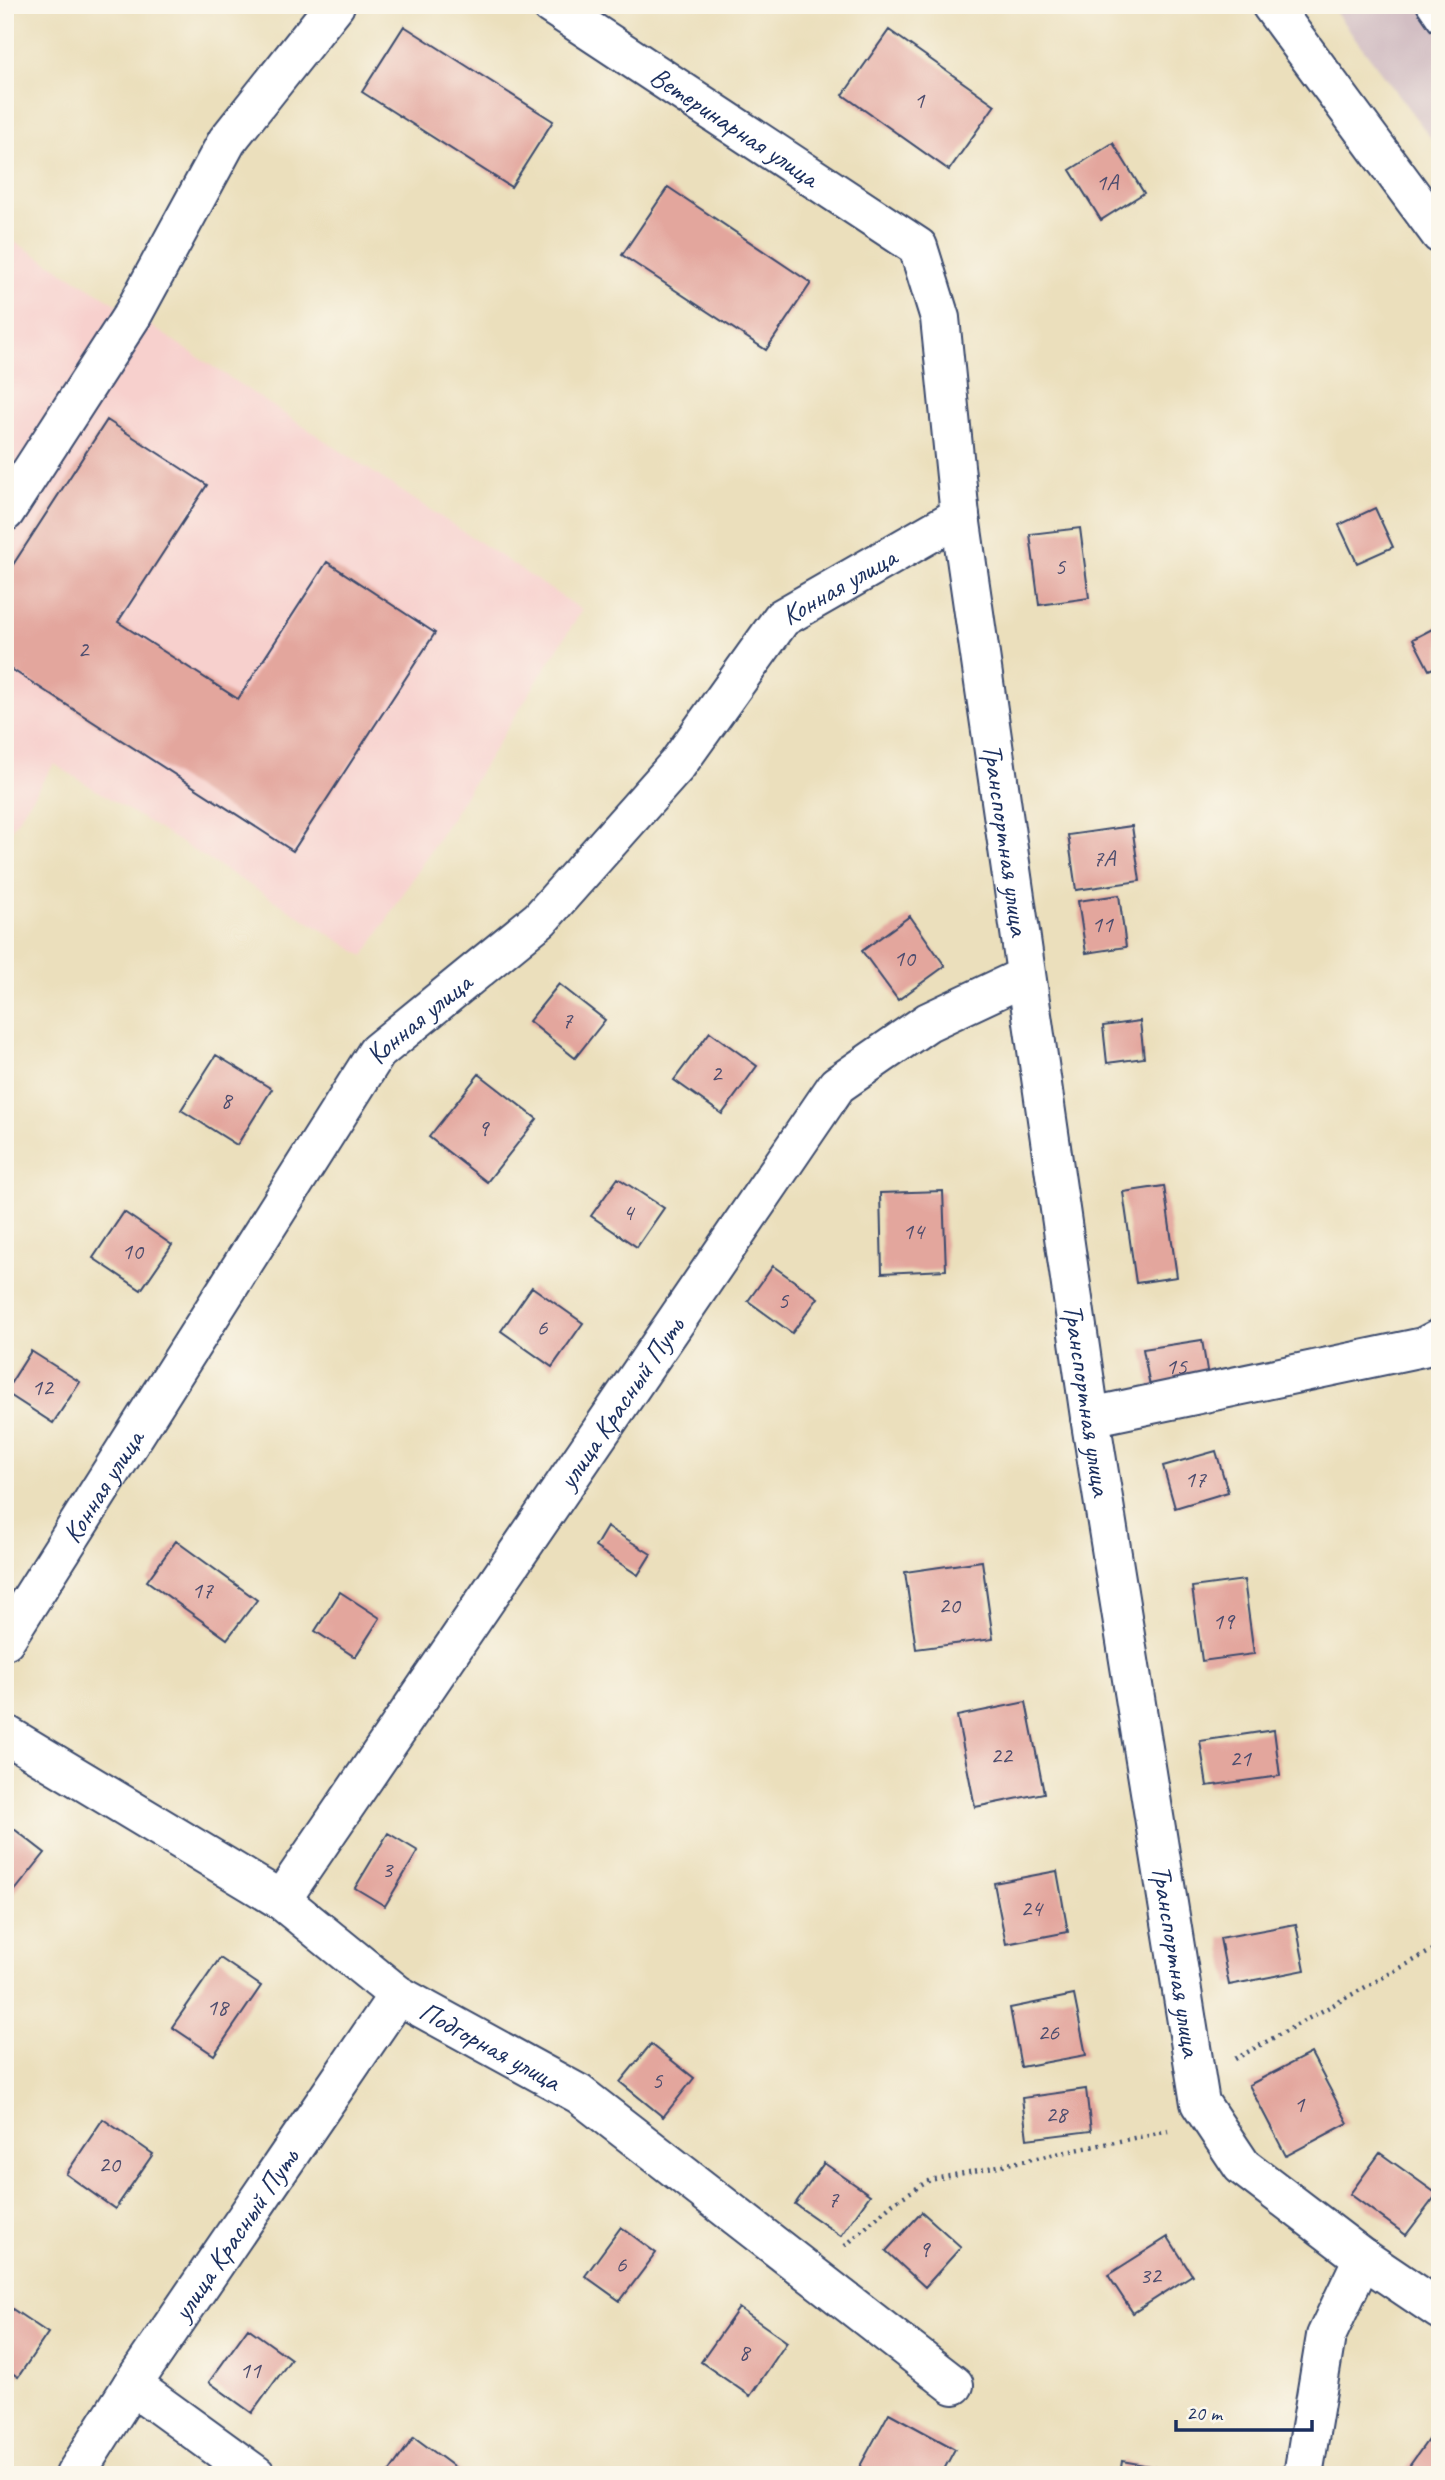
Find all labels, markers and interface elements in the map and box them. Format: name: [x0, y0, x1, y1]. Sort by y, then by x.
street label: Ветеринарная улица: [644, 58, 827, 196]
house number: 1: [914, 85, 926, 115]
house number: 1А: [1096, 167, 1119, 197]
street label: Конная улица: [775, 538, 905, 633]
house number: 5: [1055, 551, 1067, 581]
house number: 2: [78, 634, 91, 664]
street label: Транспортная улица: [975, 742, 1038, 940]
house number: 7А: [1093, 843, 1116, 873]
house number: 11: [1091, 909, 1114, 939]
house number: 10: [893, 943, 917, 973]
street label: Конная улица: [357, 964, 481, 1070]
house number: 7: [562, 1005, 574, 1035]
house number: 2: [711, 1058, 724, 1088]
house number: 8: [221, 1085, 234, 1115]
house number: 9: [478, 1113, 491, 1143]
house number: 4: [623, 1197, 636, 1227]
house number: 14: [902, 1216, 926, 1246]
house number: 10: [121, 1236, 145, 1266]
house number: 5: [778, 1285, 790, 1315]
street label: Транспортная улица: [1056, 1302, 1120, 1500]
street label: улица Красный Путь: [549, 1308, 693, 1497]
house number: 6: [537, 1312, 549, 1342]
house number: 15: [1165, 1351, 1188, 1381]
house number: 12: [31, 1372, 55, 1402]
street label: Конная улица: [54, 1421, 153, 1549]
house number: 17: [1184, 1464, 1207, 1494]
house number: 17: [191, 1575, 214, 1605]
house number: 20: [938, 1590, 962, 1620]
house number: 19: [1212, 1606, 1236, 1636]
house number: 22: [990, 1740, 1014, 1770]
house number: 21: [1229, 1743, 1252, 1773]
house number: 3: [382, 1854, 395, 1884]
street label: Транспортная улица: [1144, 1863, 1210, 2061]
house number: 24: [1020, 1893, 1044, 1923]
house number: 18: [206, 1992, 230, 2022]
street label: Подгорная улица: [413, 1993, 568, 2099]
house number: 26: [1037, 2017, 1060, 2047]
house number: 5: [652, 2065, 664, 2095]
house number: 1: [1294, 2089, 1306, 2119]
house number: 28: [1045, 2099, 1069, 2129]
street label: улица Красный Путь: [163, 2140, 307, 2329]
house number: 20: [98, 2149, 122, 2179]
house number: 7: [828, 2184, 840, 2214]
house number: 9: [919, 2234, 932, 2264]
house number: 6: [616, 2249, 628, 2279]
house number: 32: [1139, 2260, 1163, 2290]
house number: 8: [739, 2337, 752, 2367]
house number: 11: [239, 2355, 262, 2385]
scale bar: [1176, 2389, 1312, 2433]
text: 20 m: [1186, 2400, 1224, 2426]

